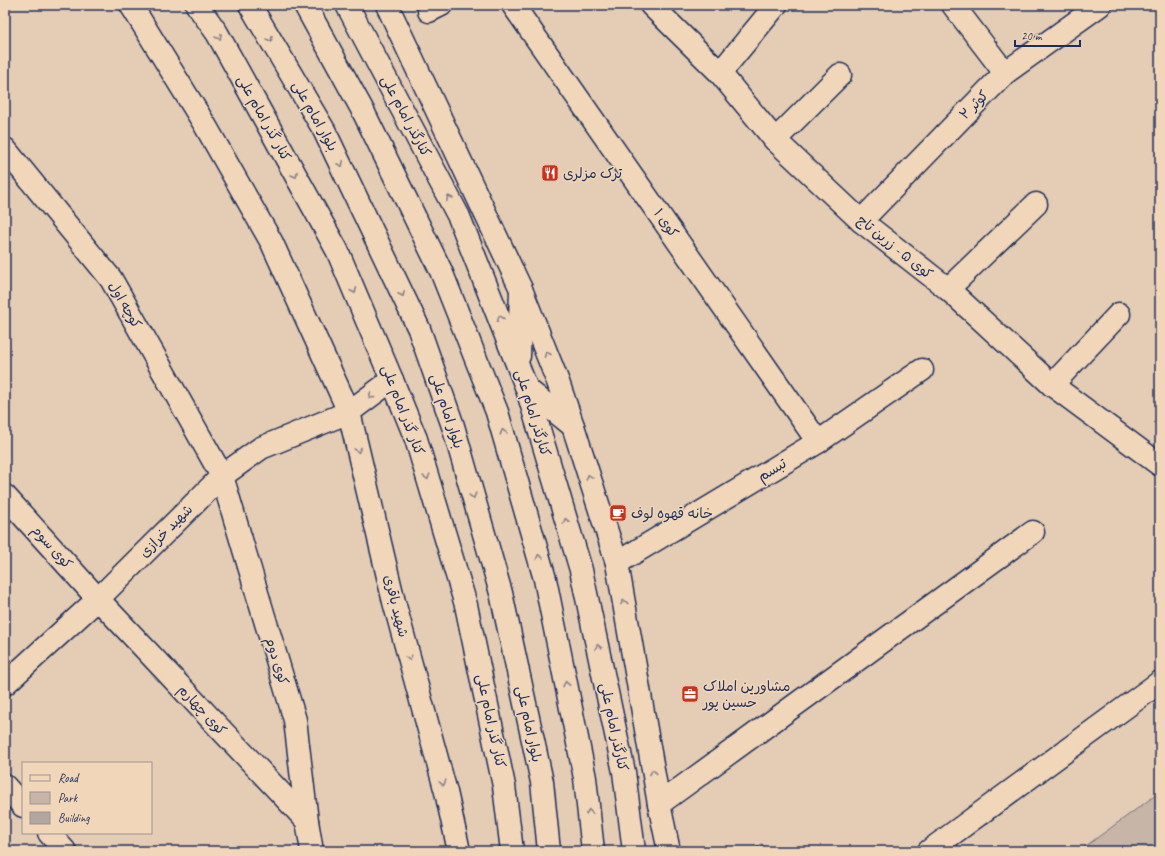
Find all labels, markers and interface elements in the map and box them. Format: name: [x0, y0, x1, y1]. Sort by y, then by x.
scale bar: [1015, 22, 1080, 48]
text: 20 m: [1021, 28, 1043, 44]
one-way arrow: [214, 33, 221, 40]
one-way arrow: [266, 35, 273, 42]
street label: کنار گذر امام علی: [232, 72, 295, 165]
street label: کنارگذر امام علی: [376, 72, 435, 161]
street label: بلوار امام علی: [287, 78, 341, 155]
street label: کوثر ۲: [956, 87, 992, 123]
one-way arrow: [336, 160, 344, 167]
restaurant icon: ترک مزلری: [540, 163, 560, 183]
place label: ترک مزلری: [563, 165, 623, 182]
one-way arrow: [291, 171, 298, 179]
one-way arrow: [447, 195, 454, 203]
street label: کوی ۱: [650, 205, 682, 241]
street label: کوی ۵ - زرین تاج: [853, 211, 936, 283]
street label: کوچه اول: [104, 279, 145, 332]
one-way arrow: [350, 288, 358, 295]
one-way arrow: [397, 290, 405, 297]
one-way arrow: [496, 315, 504, 322]
one-way arrow: [544, 351, 552, 359]
street label: کنار گذر امام علی: [376, 362, 428, 458]
street label: کنارگذر امام علی: [510, 368, 554, 459]
street label: بلوار امام علی: [425, 371, 467, 451]
one-way arrow: [368, 391, 375, 398]
one-way arrow: [499, 429, 508, 436]
one-way arrow: [354, 447, 362, 453]
street label: تبسم: [755, 454, 791, 487]
one-way arrow: [422, 474, 431, 481]
one-way arrow: [586, 474, 594, 481]
one-way arrow: [468, 492, 477, 499]
street label: شهید خرازی: [136, 501, 196, 561]
cafe icon: خانه قهوه لوف: [608, 503, 628, 523]
place label: خانه قهوه لوف: [631, 505, 713, 523]
one-way arrow: [563, 518, 571, 525]
street label: کوی سوم: [26, 522, 76, 574]
one-way arrow: [535, 554, 544, 561]
street label: شهید باقری: [380, 573, 412, 639]
one-way arrow: [620, 599, 629, 605]
street label: کوی دوم: [260, 635, 292, 688]
one-way arrow: [594, 644, 602, 651]
one-way arrow: [404, 654, 413, 661]
street label: کنار گذر امام علی: [471, 673, 509, 770]
place label: مشاورین املاک حسین پور: [702, 678, 790, 712]
street label: کوی چهارم: [173, 681, 230, 740]
one-way arrow: [563, 681, 571, 687]
street label: کنارگذر امام علی: [594, 681, 632, 773]
street label: بلوار امام علی: [511, 684, 545, 764]
office icon: مشاورین املاک حسین پور: [680, 684, 700, 704]
legend: [22, 762, 152, 834]
one-way arrow: [649, 769, 658, 775]
text: Road: [58, 770, 80, 786]
one-way arrow: [439, 780, 447, 786]
text: Park: [58, 790, 79, 806]
one-way arrow: [584, 809, 593, 815]
text: Building: [58, 810, 90, 826]

